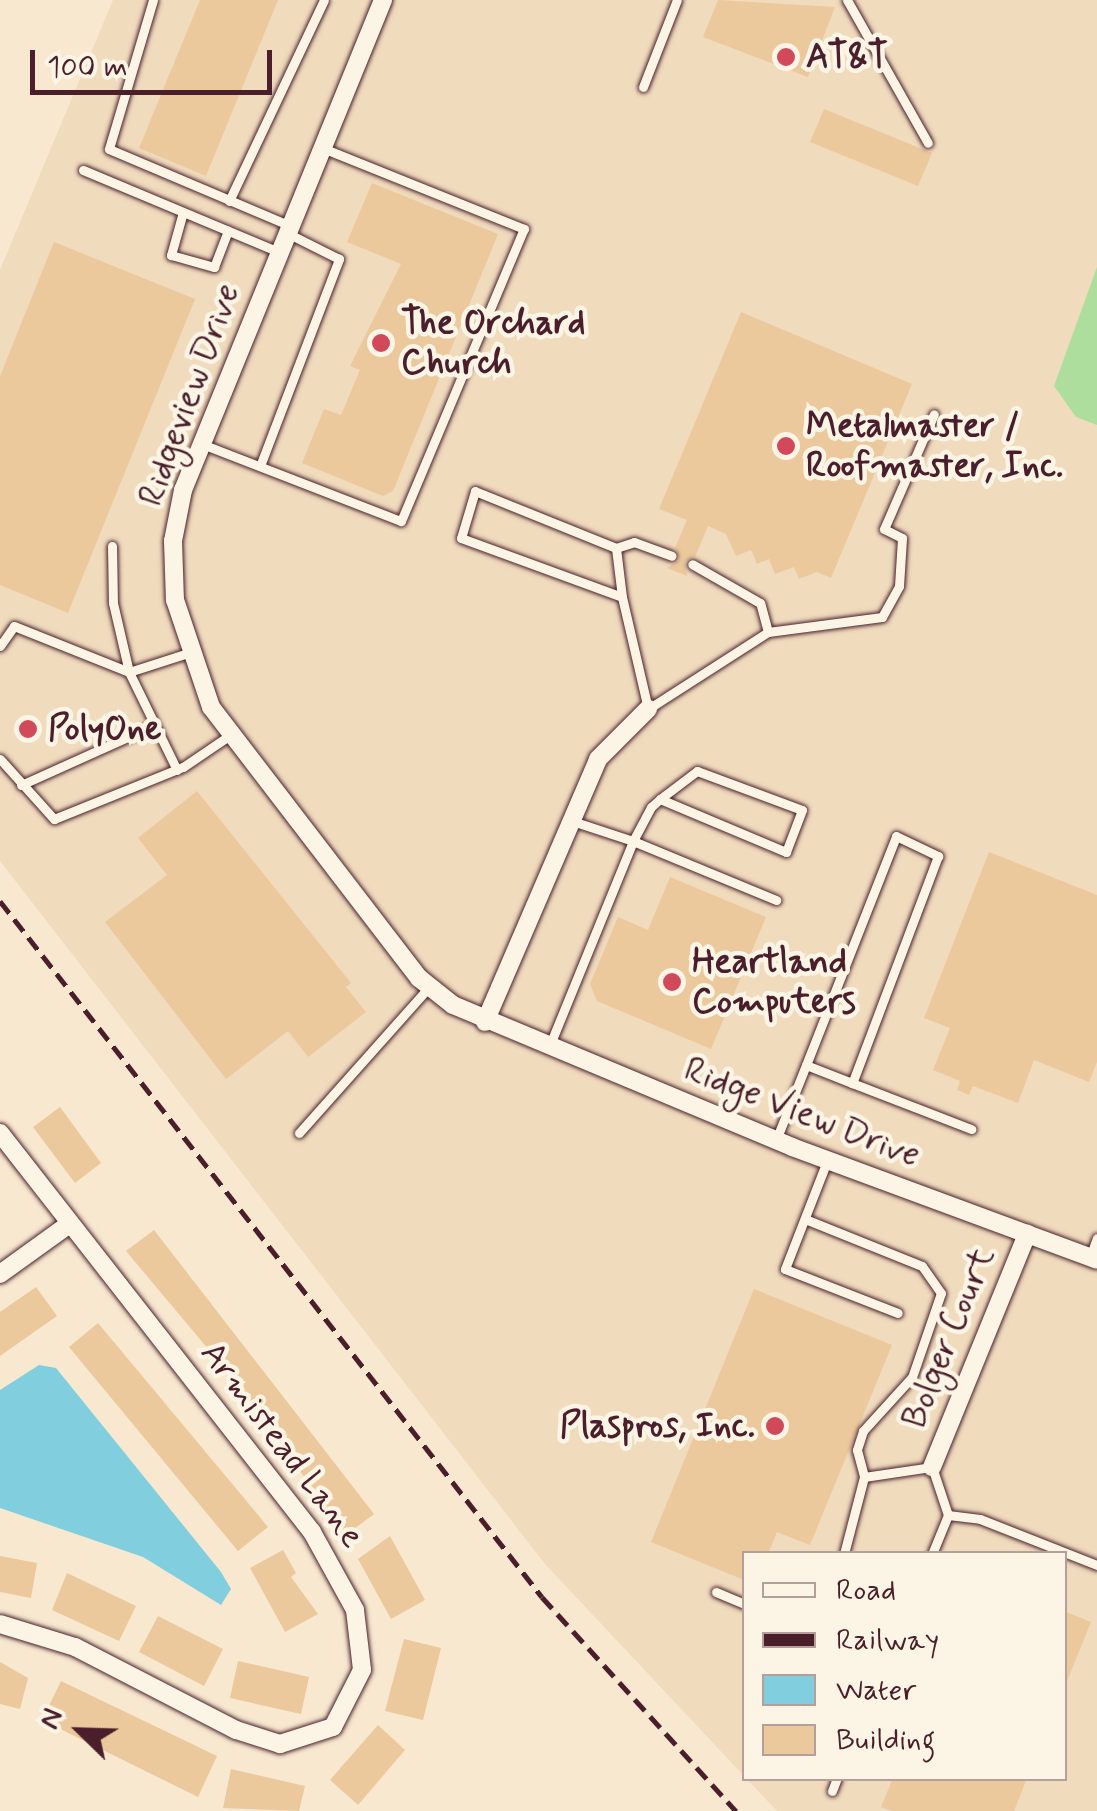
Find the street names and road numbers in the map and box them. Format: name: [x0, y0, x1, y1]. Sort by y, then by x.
street label: Ridgeview Drive: [131, 280, 249, 510]
street label: Ridge View Drive: [680, 1050, 924, 1176]
street label: Bolger Court: [894, 1243, 1004, 1433]
street label: Armistead Lane: [194, 1337, 370, 1553]

